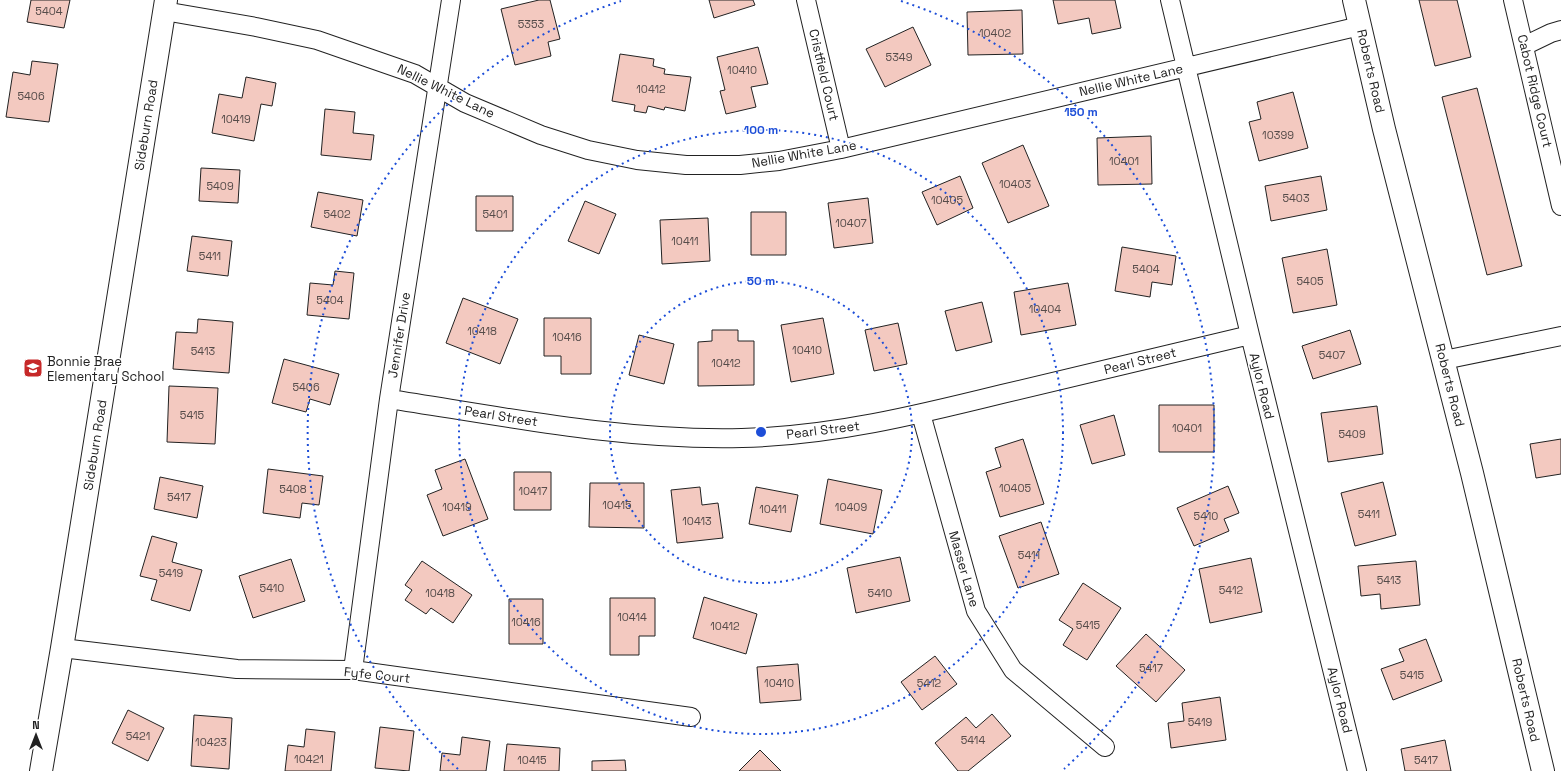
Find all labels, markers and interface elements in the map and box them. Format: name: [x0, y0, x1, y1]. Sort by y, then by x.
house number: 5404: [35, 4, 63, 18]
house number: 5353: [518, 17, 545, 31]
house number: 10402: [979, 26, 1011, 40]
street label: Cristfield Court: [805, 27, 843, 123]
street label: Roberts Road: [1353, 28, 1389, 114]
street label: Cabot Ridge Court: [1514, 33, 1556, 149]
house number: 5349: [886, 50, 913, 64]
street label: Nellie White Lane: [394, 60, 498, 122]
street label: Nellie White Lane: [1077, 60, 1185, 100]
house number: 10410: [727, 63, 757, 77]
street label: Sideburn Road: [130, 78, 162, 172]
house number: 10412: [636, 82, 666, 96]
house number: 5406: [17, 89, 45, 103]
text: 150 m: [1064, 104, 1098, 120]
house number: 10419: [221, 112, 251, 126]
text: 100 m: [744, 122, 778, 138]
house number: 10399: [1262, 128, 1294, 142]
street label: Nellie White Lane: [750, 136, 858, 172]
house number: 10401: [1109, 154, 1139, 168]
house number: 10403: [999, 177, 1031, 191]
house number: 5409: [206, 179, 234, 193]
house number: 5403: [1282, 191, 1310, 205]
house number: 10405: [931, 193, 963, 207]
house number: 5402: [323, 207, 351, 221]
house number: 5401: [482, 207, 508, 221]
house number: 10407: [835, 216, 867, 230]
house number: 10411: [671, 234, 699, 248]
house number: 5411: [199, 249, 221, 263]
house number: 5404: [1132, 262, 1160, 276]
text: 50 m: [747, 273, 775, 289]
house number: 5405: [1296, 274, 1324, 288]
street label: Jennifer Drive: [384, 291, 414, 379]
house number: 5404: [316, 293, 344, 307]
house number: 10404: [1029, 302, 1061, 316]
house number: 10418: [467, 324, 497, 338]
house number: 10416: [552, 330, 582, 344]
street label: Roberts Road: [1431, 342, 1469, 428]
house number: 10410: [792, 343, 822, 357]
house number: 5413: [191, 344, 216, 358]
street label: Pearl Street: [1102, 344, 1178, 378]
house number: 5407: [1319, 348, 1345, 362]
street label: Aylor Road: [1246, 351, 1278, 421]
place label: Bonnie Brae Elementary School: [47, 353, 164, 385]
house number: 10412: [711, 356, 741, 370]
school or university icon: Bonnie Brae Elementary School: [22, 357, 44, 379]
house number: 5406: [292, 380, 320, 394]
street label: Sideburn Road: [79, 398, 111, 492]
street label: Pearl Street: [463, 402, 539, 430]
house number: 5415: [180, 408, 205, 422]
street label: Pearl Street: [785, 417, 861, 443]
house number: 10401: [1172, 421, 1202, 435]
centre of rings: [754, 425, 768, 439]
house number: 5409: [1338, 427, 1366, 441]
house number: 10405: [999, 481, 1031, 495]
house number: 5408: [279, 482, 307, 496]
house number: 10417: [518, 484, 548, 498]
house number: 5417: [167, 490, 191, 504]
house number: 10415: [602, 498, 632, 512]
house number: 10419: [442, 500, 472, 514]
house number: 10409: [835, 500, 867, 514]
house number: 10411: [759, 502, 787, 516]
house number: 5411: [1358, 507, 1380, 521]
house number: 5410: [1194, 509, 1218, 523]
house number: 10413: [682, 514, 712, 528]
street label: Masser Lane: [945, 529, 983, 609]
house number: 5411: [1018, 548, 1040, 562]
house number: 5419: [159, 566, 184, 580]
house number: 5413: [1377, 573, 1402, 587]
house number: 5410: [260, 581, 284, 595]
house number: 5412: [1219, 583, 1244, 597]
house number: 10418: [425, 586, 455, 600]
house number: 5410: [868, 586, 892, 600]
house number: 10414: [617, 610, 647, 624]
house number: 10416: [511, 615, 541, 629]
house number: 5415: [1076, 618, 1101, 632]
house number: 10412: [710, 619, 740, 633]
street label: Roberts Road: [1508, 657, 1544, 743]
house number: 5417: [1139, 661, 1163, 675]
street label: Fyfe Court: [343, 663, 411, 687]
street label: Aylor Road: [1324, 665, 1356, 735]
house number: 5415: [1400, 668, 1425, 682]
house number: 10410: [764, 676, 794, 690]
house number: 5412: [917, 676, 942, 690]
north arrow: [16, 715, 56, 755]
house number: 5419: [1188, 715, 1213, 729]
text: N: [32, 718, 40, 732]
house number: 5421: [126, 729, 150, 743]
house number: 5414: [961, 733, 985, 747]
house number: 10423: [195, 735, 227, 749]
house number: 10421: [294, 752, 324, 766]
house number: 10415: [517, 753, 547, 767]
house number: 5417: [1414, 753, 1438, 767]

